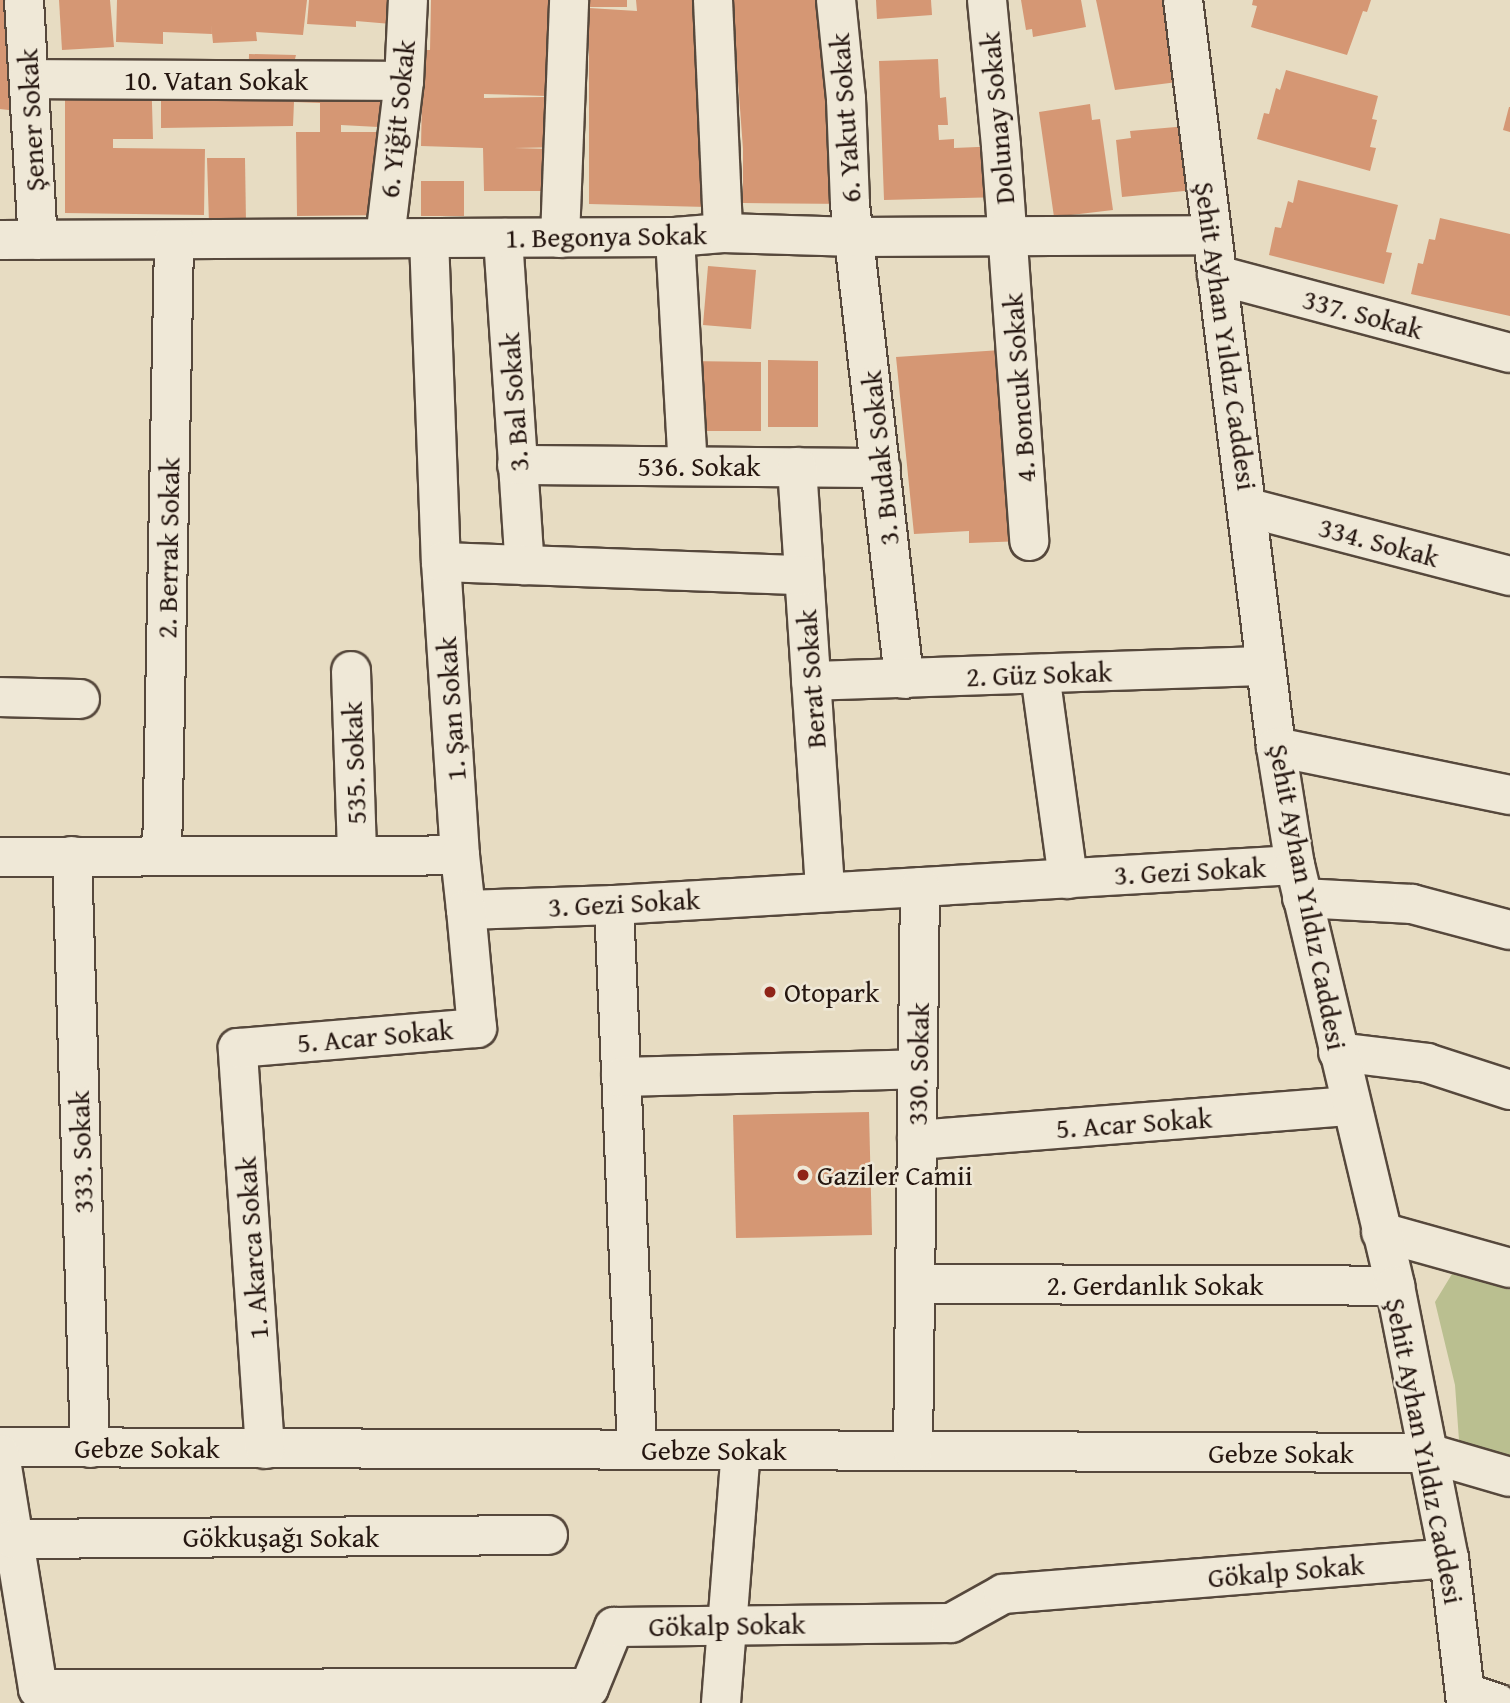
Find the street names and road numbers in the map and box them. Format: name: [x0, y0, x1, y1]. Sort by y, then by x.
street label: Dolunay Sokak: [973, 30, 1021, 206]
street label: 6. Yakut Sokak: [822, 32, 868, 204]
street label: 6. Yiğit Sokak: [372, 38, 422, 200]
street label: Şener Sokak: [10, 48, 52, 192]
street label: 10. Vatan Sokak: [124, 63, 308, 97]
street label: Şehit Ayhan Yıldız Caddesi: [1188, 180, 1264, 492]
street label: 1. Begonya Sokak: [505, 217, 707, 255]
street label: 337. Sokak: [1299, 282, 1427, 346]
street label: 4. Boncuk Sokak: [996, 292, 1042, 484]
street label: 3. Bal Sokak: [492, 331, 536, 473]
street label: 3. Budak Sokak: [854, 369, 906, 547]
street label: 536. Sokak: [637, 449, 761, 483]
street label: 2. Berrak Sokak: [150, 457, 186, 639]
street label: 334. Sokak: [1315, 510, 1443, 574]
street label: Berat Sokak: [789, 608, 833, 750]
street label: 1. Şan Sokak: [429, 636, 473, 782]
street label: 2. Güz Sokak: [965, 655, 1113, 693]
street label: 535. Sokak: [335, 701, 373, 825]
street label: Şehit Ayhan Yıldız Caddesi: [1262, 741, 1354, 1053]
street label: 3. Gezi Sokak: [1113, 850, 1267, 892]
street label: 3. Gezi Sokak: [547, 882, 701, 924]
street label: 330. Sokak: [900, 1002, 936, 1126]
street label: 5. Acar Sokak: [296, 1012, 454, 1060]
street label: 333. Sokak: [62, 1090, 100, 1214]
street label: 5. Acar Sokak: [1055, 1101, 1213, 1145]
street label: 1. Akarca Sokak: [229, 1155, 275, 1341]
street label: 2. Gerdanlık Sokak: [1047, 1268, 1263, 1302]
street label: Şehit Ayhan Yıldız Caddesi: [1379, 1295, 1471, 1607]
street label: Gebze Sokak: [74, 1431, 220, 1465]
street label: Gebze Sokak: [641, 1433, 787, 1467]
street label: Gebze Sokak: [1208, 1436, 1354, 1470]
street label: Gökkuşağı Sokak: [183, 1520, 379, 1554]
street label: Gökalp Sokak: [1206, 1547, 1366, 1595]
street label: Gökalp Sokak: [648, 1607, 806, 1643]

